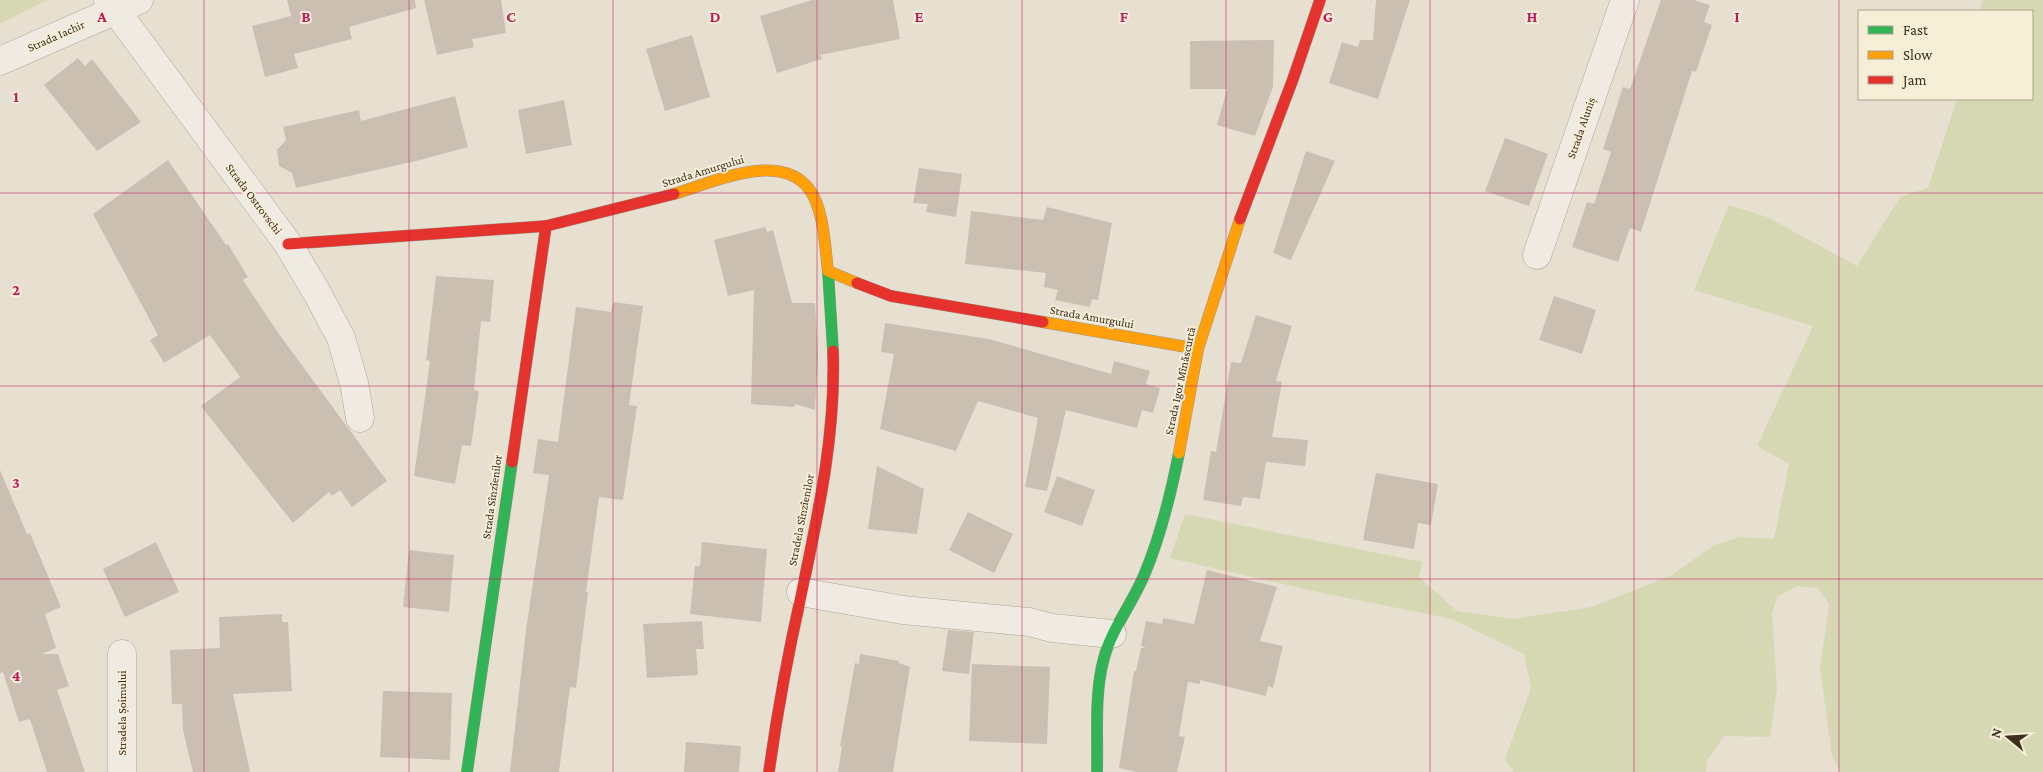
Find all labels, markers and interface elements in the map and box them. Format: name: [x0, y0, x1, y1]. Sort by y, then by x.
text: A: [96, 8, 107, 25]
text: B: [301, 8, 311, 25]
text: C: [506, 8, 516, 25]
text: D: [709, 8, 721, 25]
text: E: [914, 8, 924, 25]
text: F: [1120, 8, 1129, 25]
text: G: [1323, 8, 1333, 25]
text: H: [1527, 8, 1538, 25]
text: I: [1734, 8, 1740, 25]
legend: [1858, 10, 2033, 100]
street label: Strada Iachir: [25, 17, 87, 55]
text: Fast: [1903, 22, 1929, 38]
text: Slow: [1903, 47, 1933, 63]
text: Jam: [1901, 72, 1926, 89]
text: 1: [13, 88, 19, 105]
street label: Strada Aluniș: [1564, 95, 1599, 161]
street label: Strada Amurgului: [660, 152, 746, 190]
street label: Strada Ostrovschi: [223, 161, 285, 237]
text: 2: [12, 281, 20, 298]
street label: Strada Amurgului: [1049, 303, 1135, 331]
street label: Strada Igor Mînăscurtă: [1162, 325, 1198, 436]
street label: Strada Sînzîenilor: [479, 453, 505, 540]
street label: Stradela Sînzîenilor: [785, 472, 817, 567]
text: 3: [12, 474, 20, 491]
text: 4: [12, 667, 21, 684]
street label: Stradela Șoimului: [115, 670, 130, 756]
north arrow: [1983, 712, 2033, 762]
text: N: [1987, 726, 2005, 740]

